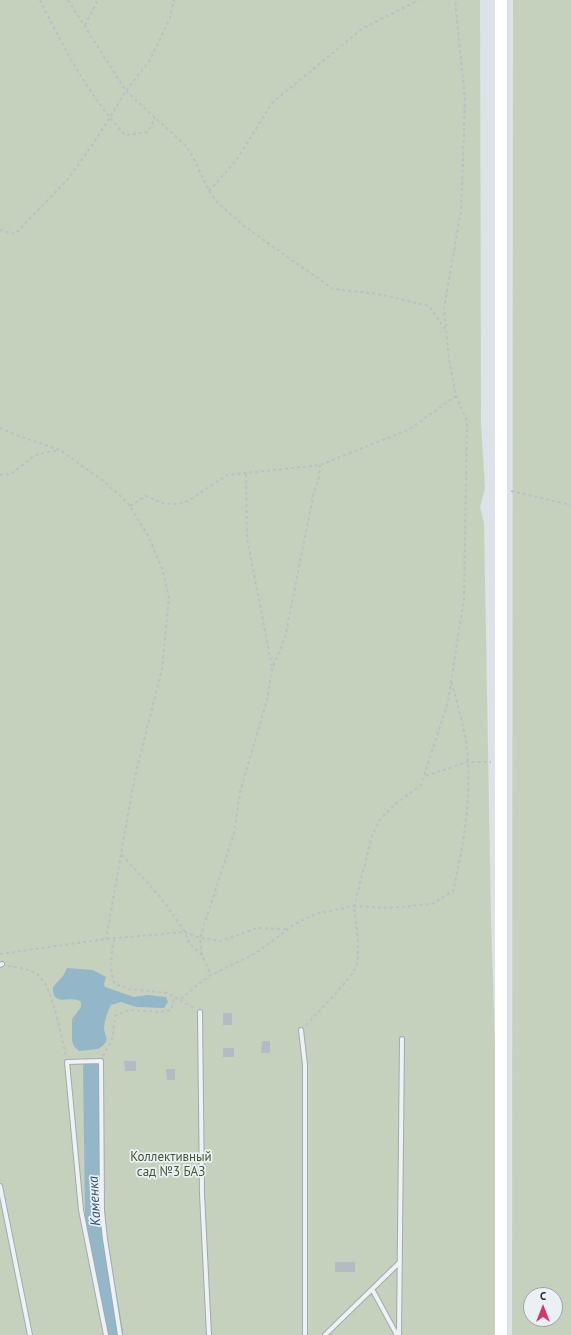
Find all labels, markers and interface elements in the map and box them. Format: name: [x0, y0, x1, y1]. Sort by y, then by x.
park label: Коллективный сад №3 БАЗ: [130, 1149, 212, 1180]
water label: Каменка: [85, 1176, 105, 1226]
north arrow: [523, 1287, 563, 1327]
text: С: [540, 1289, 546, 1303]

